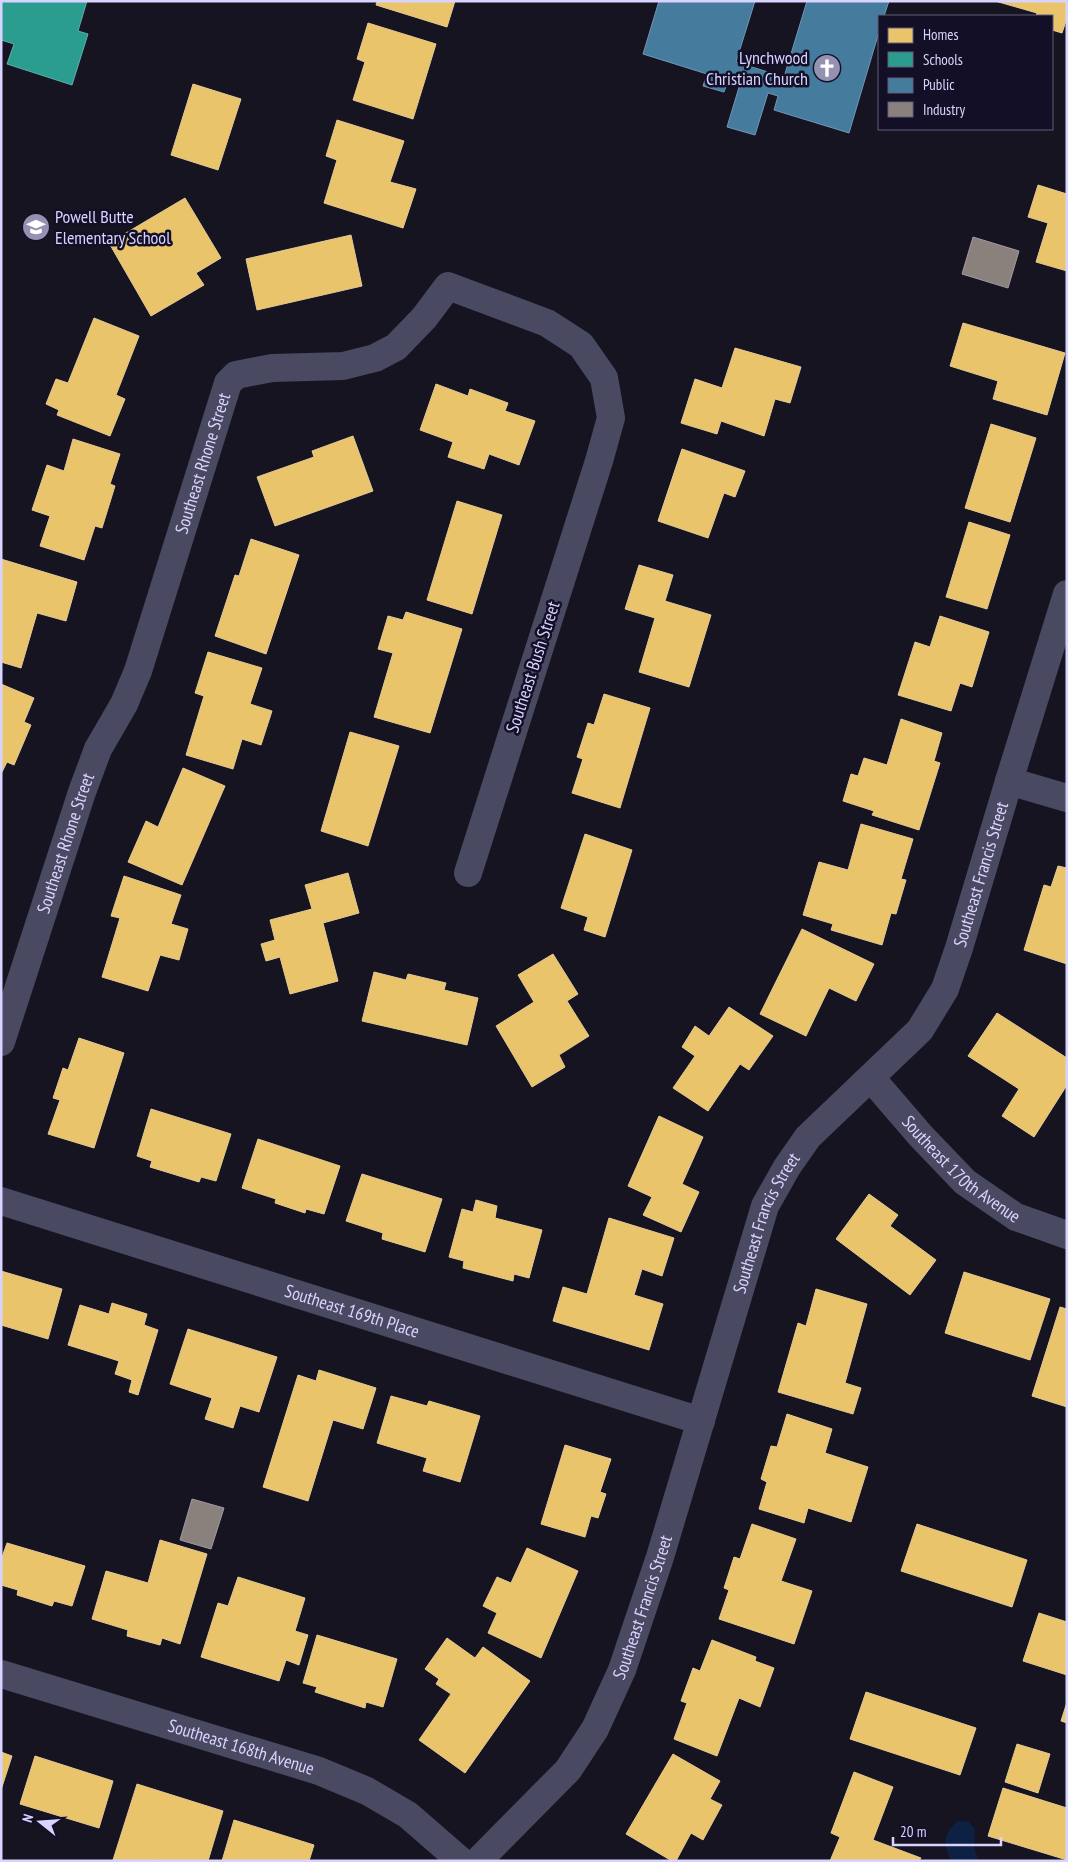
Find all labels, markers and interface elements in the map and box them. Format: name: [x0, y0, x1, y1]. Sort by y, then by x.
legend: [878, 15, 1053, 130]
text: Homes: [923, 25, 959, 44]
place label: Lynchwood Christian Church: [706, 46, 808, 90]
text: Schools: [923, 50, 963, 69]
church icon: Lynchwood Christian Church: [812, 53, 842, 83]
text: Public: [923, 75, 955, 94]
text: Industry: [923, 100, 965, 119]
place label: Powell Butte Elementary School: [55, 205, 171, 249]
school or university icon: Powell Butte Elementary School: [21, 212, 51, 242]
street label: Southeast Rhone Street: [170, 390, 235, 537]
street label: Southeast Bush Street: [500, 598, 565, 736]
street label: Southeast Rhone Street: [31, 770, 99, 916]
street label: Southeast Francis Street: [948, 799, 1013, 950]
street label: Southeast 170th Avenue: [897, 1110, 1025, 1228]
street label: Southeast Francis Street: [727, 1148, 805, 1296]
street label: Southeast 169th Place: [282, 1279, 422, 1343]
street label: Southeast Francis Street: [607, 1532, 677, 1683]
street label: Southeast 168th Avenue: [165, 1714, 317, 1780]
north arrow: [15, 1797, 65, 1847]
text: N: [18, 1812, 37, 1824]
scale bar: [893, 1814, 1000, 1846]
text: 20 m: [900, 1822, 926, 1841]

